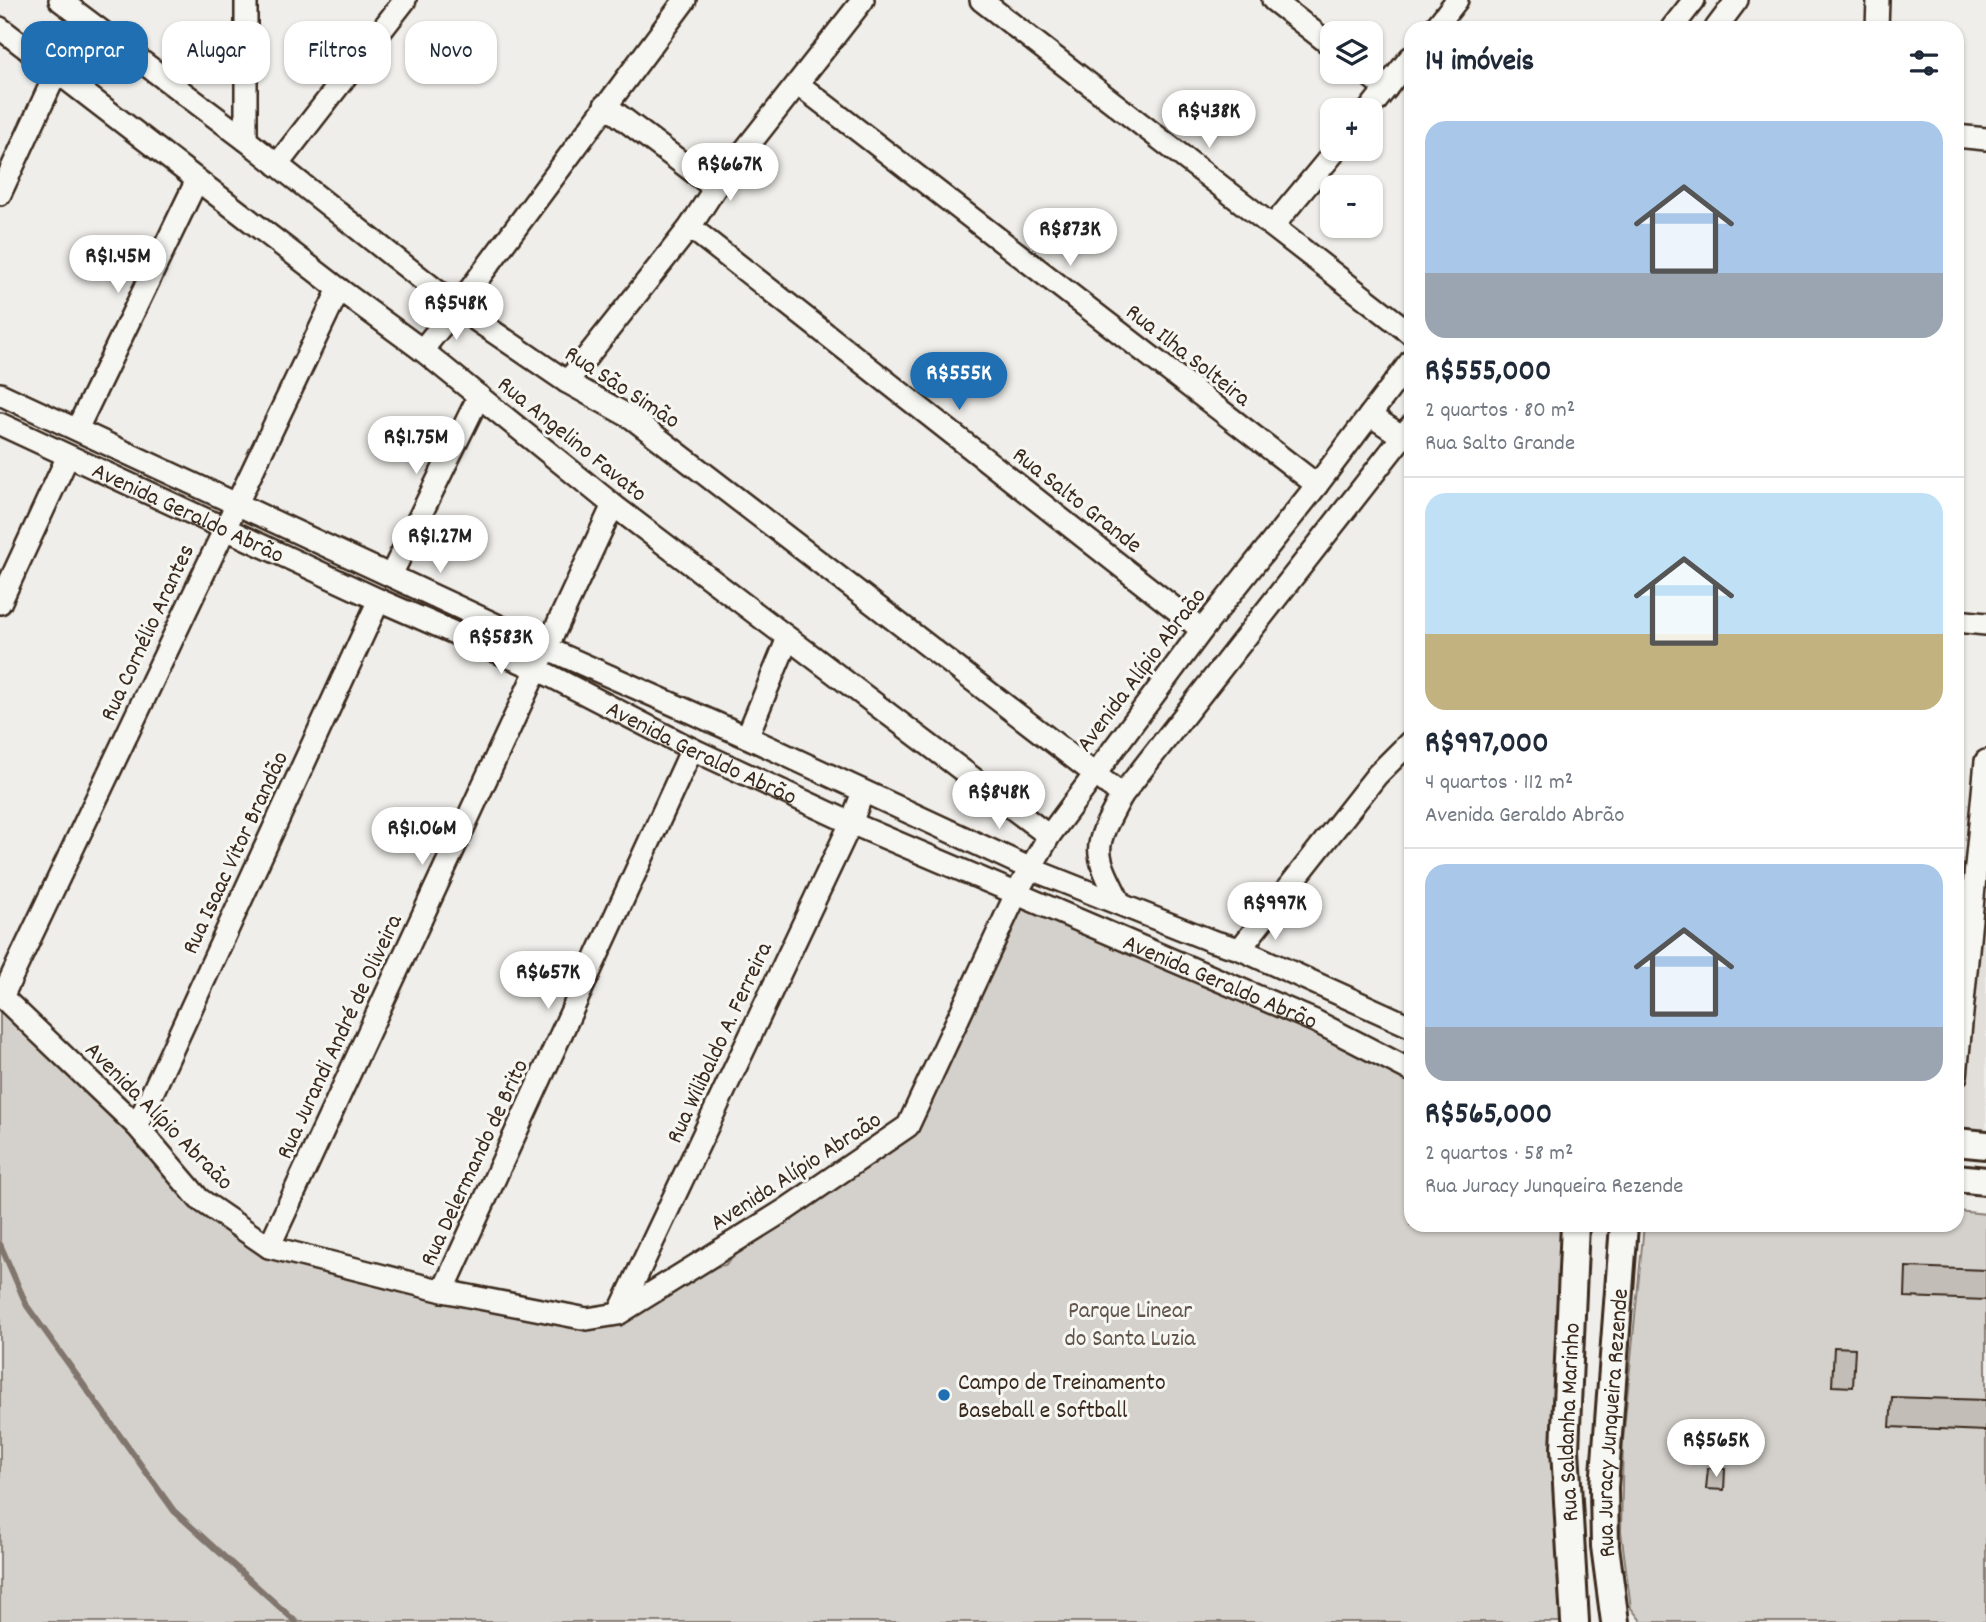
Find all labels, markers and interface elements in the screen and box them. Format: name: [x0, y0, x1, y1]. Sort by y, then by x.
chip: Comprar: [21, 21, 148, 84]
chip: Alugar: [162, 21, 270, 84]
chip: Filtros: [284, 21, 391, 84]
chip: Novo: [405, 21, 497, 84]
map controls: [1320, 21, 1383, 238]
button: layers: [1320, 21, 1383, 84]
text: 14 imóveis: [1425, 42, 1534, 85]
icon: filters: [1905, 44, 1943, 82]
pin: R$438K: [1152, 90, 1266, 150]
text: R$438K: [1178, 96, 1240, 129]
button: +: [1320, 98, 1383, 161]
pin: R$667K: [673, 144, 787, 203]
text: R$667K: [698, 149, 762, 182]
icon: home: [1621, 166, 1747, 292]
button: −: [1320, 175, 1383, 238]
pin: R$873K: [1013, 208, 1127, 268]
text: R$873K: [1039, 214, 1101, 247]
pin: R$1.45M: [53, 236, 183, 295]
text: R$1.45M: [85, 241, 151, 274]
pin: R$548K: [399, 282, 513, 342]
text: R$548K: [425, 288, 487, 321]
street label: Rua Ilha Solteira: [1117, 297, 1258, 417]
street label: Rua São Simão: [557, 338, 686, 439]
pin: R$555K: [902, 352, 1016, 412]
text: R$555,000: [1425, 352, 1551, 395]
text: R$555K: [926, 358, 992, 391]
street label: Rua Angelino Favato: [489, 369, 653, 511]
text: 2 quartos · 80 m²: [1425, 395, 1575, 428]
pin: R$1.75M: [351, 416, 481, 476]
text: R$1.75M: [384, 422, 448, 455]
text: Rua Salto Grande: [1425, 428, 1575, 461]
street label: Rua Salto Grande: [1004, 440, 1148, 563]
street label: Avenida Geraldo Abrão: [86, 455, 289, 574]
pin: R$1.27M: [375, 516, 505, 575]
text: R$1.27M: [408, 521, 472, 554]
icon: home: [1621, 538, 1747, 664]
street label: Rua Cornélio Arantes: [93, 539, 205, 727]
street label: Avenida Alípio Abraão: [1069, 581, 1216, 760]
pin: R$583K: [444, 616, 558, 676]
text: R$583K: [469, 622, 533, 655]
street label: Avenida Geraldo Abrão: [599, 694, 802, 815]
text: R$997,000: [1425, 724, 1549, 767]
street label: Rua Isaac Vitor Brandão: [175, 746, 299, 960]
text: 4 quartos · 112 m²: [1425, 767, 1573, 800]
pin: R$848K: [942, 772, 1056, 831]
text: R$848K: [968, 777, 1030, 810]
text: Avenida Geraldo Abrão: [1425, 800, 1625, 833]
pin: R$1.06M: [357, 808, 487, 867]
text: R$1.06M: [388, 813, 457, 846]
pin: R$997K: [1218, 883, 1332, 942]
text: R$997K: [1243, 888, 1307, 921]
street label: Rua Jurandi André de Oliveira: [269, 909, 413, 1165]
icon: home: [1621, 909, 1747, 1035]
street label: Avenida Geraldo Abrão: [1117, 927, 1322, 1040]
street label: Rua Wilibaldo A. Ferreira: [659, 936, 783, 1150]
pin: R$657K: [491, 951, 605, 1011]
text: R$657K: [516, 957, 580, 990]
street label: Avenida Alípio Abraão: [76, 1035, 240, 1199]
street label: Rua Delermando de Brito: [413, 1054, 539, 1272]
text: R$565,000: [1425, 1095, 1552, 1138]
street label: Avenida Alípio Abraão: [704, 1104, 889, 1241]
text: 2 quartos · 58 m²: [1425, 1138, 1573, 1171]
text: Rua Juracy Junqueira Rezende: [1425, 1171, 1683, 1204]
street label: Rua Juracy Junqueira Rezende: [1590, 1287, 1639, 1559]
park label: Parque Linear do Santa Luzia: [1065, 1295, 1196, 1357]
street label: Rua Saldanha Marinho: [1551, 1322, 1591, 1523]
place label: Campo de Treinamento Baseball e Softball: [958, 1367, 1166, 1429]
marker: Campo de Treinamento Baseball e Softball: [936, 1387, 952, 1403]
pin: R$565K: [1659, 1420, 1773, 1479]
text: R$565K: [1683, 1425, 1749, 1458]

